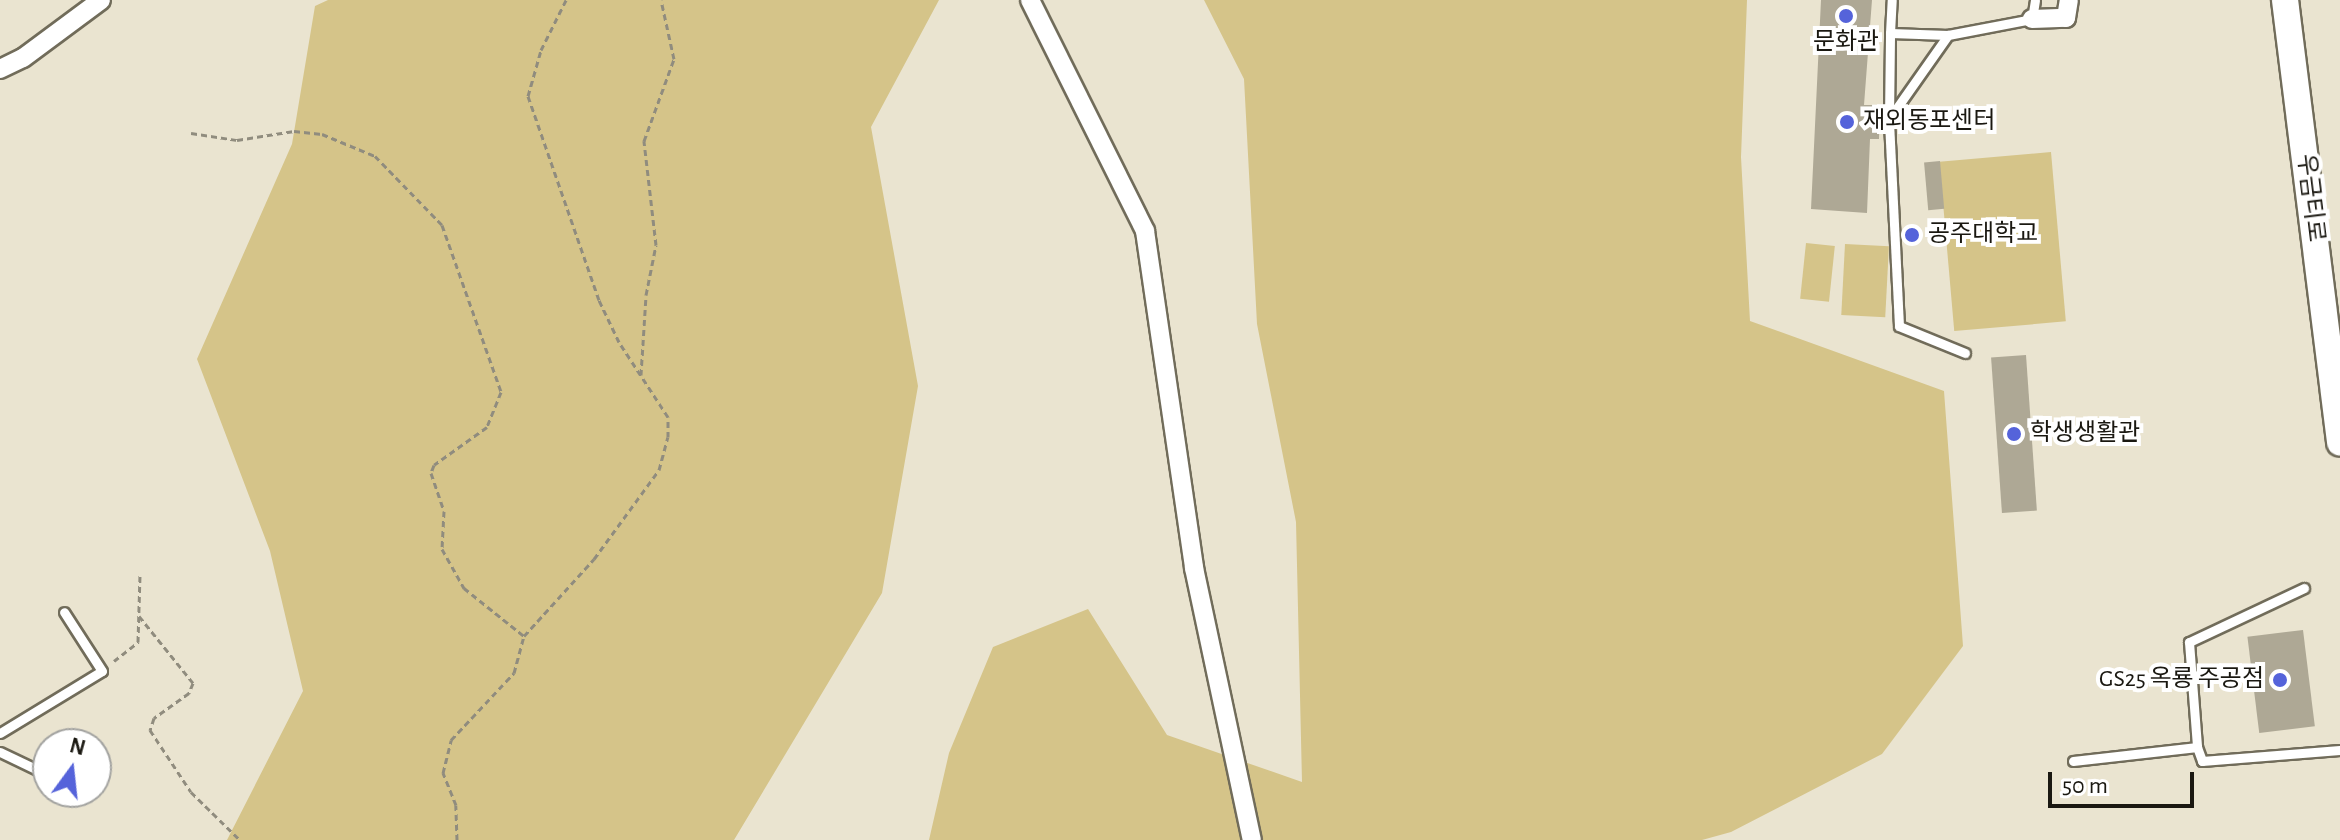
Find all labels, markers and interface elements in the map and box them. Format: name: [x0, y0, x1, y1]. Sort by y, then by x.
marker: 문화관: [1837, 7, 1855, 25]
place label: 문화관: [1813, 29, 1879, 57]
place label: 재외동포센터: [1863, 108, 1995, 136]
marker: 재외동포센터: [1838, 113, 1856, 131]
street label: 우금티로: [2290, 152, 2330, 244]
place label: 공주대학교: [1928, 221, 2038, 249]
marker: 공주대학교: [1903, 226, 1921, 244]
place label: 학생생활관: [2030, 420, 2140, 448]
marker: 학생생활관: [2005, 425, 2023, 443]
place label: GS25 옥룡 주공점: [2099, 666, 2264, 694]
marker: GS25 옥룡 주공점: [2271, 671, 2289, 689]
north arrow: [32, 728, 112, 808]
text: N: [67, 734, 88, 759]
scale bar: [2052, 756, 2198, 806]
text: 50 m: [2062, 774, 2108, 798]

